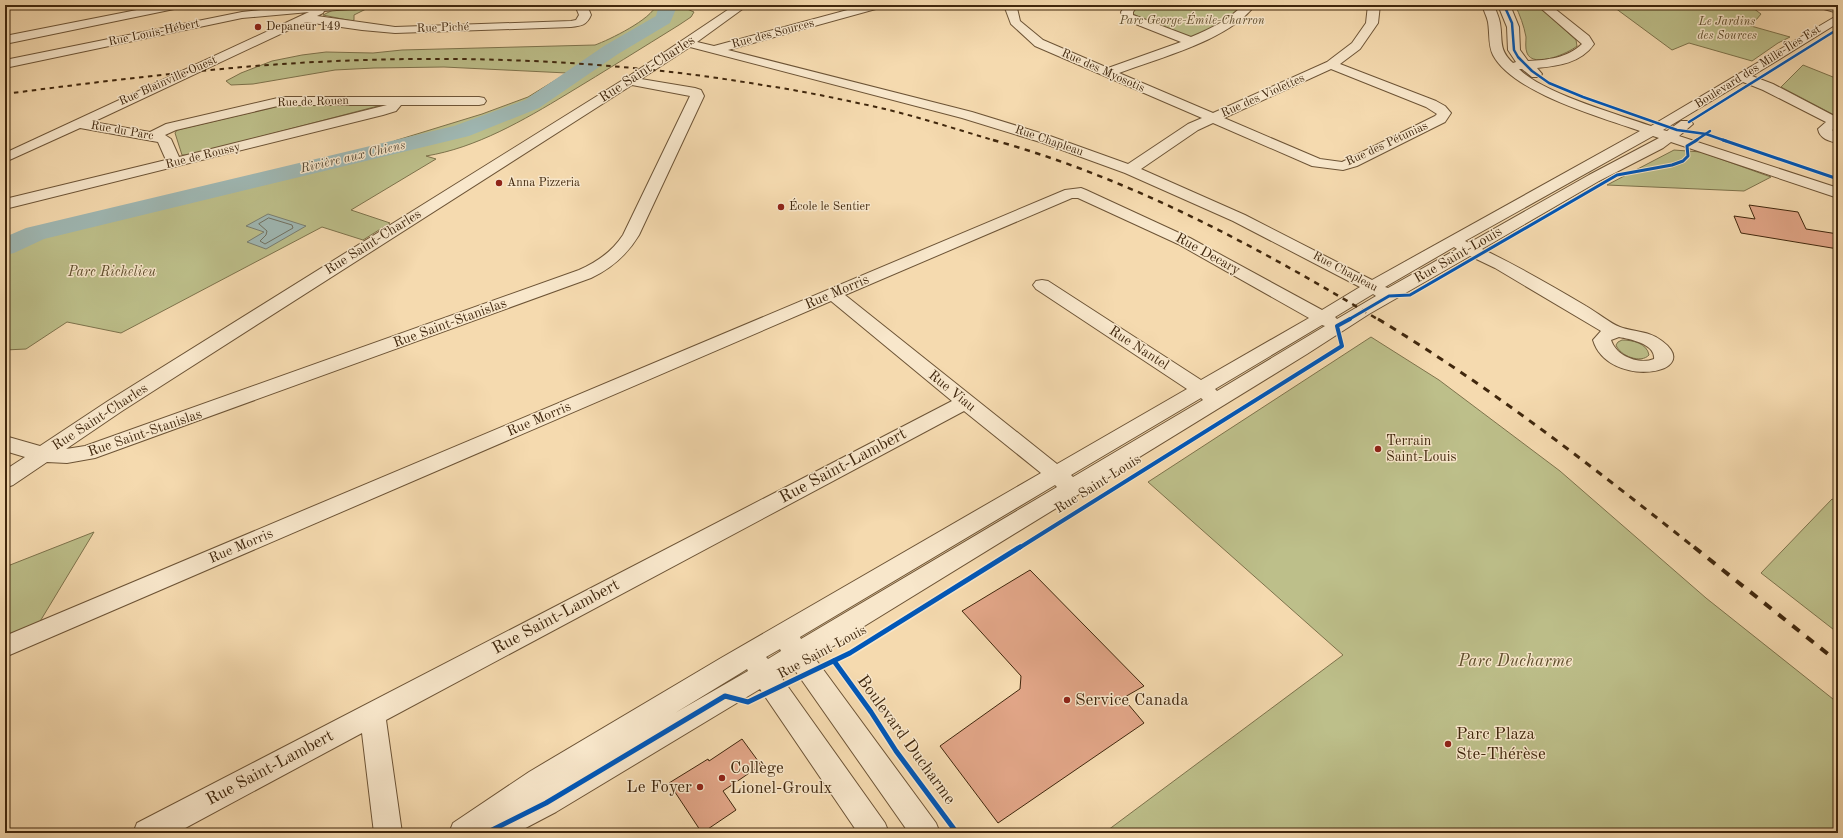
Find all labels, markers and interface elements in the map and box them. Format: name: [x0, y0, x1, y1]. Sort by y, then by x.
park label: Parc George-Émile-Charron: [1118, 12, 1265, 27]
park label: Le Jardins des Sources: [1697, 16, 1757, 42]
street label: Rue Louis-Hébert: [107, 17, 201, 49]
street label: Rue des Sources: [730, 17, 816, 51]
place label: Depaneur 149: [266, 21, 341, 33]
street label: Rue Piché: [417, 21, 470, 35]
street label: Boulevard des Mille-Îles Est: [1691, 21, 1823, 111]
marker: Depaneur 149: [253, 22, 263, 32]
street label: Rue Saint-Charles: [597, 33, 697, 105]
street label: Rue des Myosotis: [1060, 47, 1146, 95]
street label: Rue Blainville Ouest: [117, 54, 219, 108]
street label: Rue des Violettes: [1219, 72, 1307, 120]
street label: Rue de Rouen: [277, 95, 350, 109]
street label: Rue du Parc: [90, 120, 154, 142]
street label: Rue des Pétunias: [1344, 120, 1430, 168]
street label: Rue Chapleau: [1013, 124, 1085, 159]
water label: Rivière aux Chiens: [298, 138, 407, 176]
street label: Rue de Roussy: [164, 141, 242, 171]
place label: Anna Pizzeria: [507, 177, 580, 189]
marker: Anna Pizzeria: [494, 178, 504, 188]
place label: École le Sentier: [789, 198, 870, 213]
marker: École le Sentier: [776, 202, 786, 212]
street label: Rue Saint-Charles: [322, 207, 424, 277]
street label: Rue Saint-Louis: [1412, 224, 1504, 286]
street label: Rue Decary: [1173, 231, 1243, 278]
street label: Rue Chapleau: [1311, 250, 1380, 294]
park label: Parc Richelieu: [67, 265, 156, 279]
street label: Rue Morris: [803, 272, 871, 312]
street label: Rue Saint-Stanislas: [391, 296, 509, 350]
street label: Rue Nantel: [1107, 324, 1172, 373]
street label: Rue Viau: [926, 368, 979, 414]
street label: Rue Saint-Charles: [50, 381, 150, 453]
street label: Rue Morris: [505, 399, 573, 439]
street label: Rue Saint-Stanislas: [86, 407, 204, 459]
street label: Rue Saint-Lambert: [777, 425, 910, 507]
place label: Terrain Saint-Louis: [1386, 434, 1457, 464]
marker: Terrain Saint-Louis: [1373, 444, 1383, 454]
street label: Rue Saint-Louis: [1053, 452, 1143, 516]
street label: Rue Morris: [207, 526, 275, 566]
street label: Rue Saint-Lambert: [490, 576, 623, 658]
street label: Rue Saint-Louis: [775, 623, 869, 681]
park label: Parc Ducharme: [1457, 653, 1572, 670]
street label: Boulevard Ducharme: [854, 672, 958, 808]
place label: Service Canada: [1075, 692, 1189, 709]
marker: Service Canada: [1062, 695, 1072, 705]
place label: Parc Plaza Ste-Thérèse: [1456, 726, 1546, 763]
street label: Rue Saint-Lambert: [204, 727, 337, 809]
marker: Parc Plaza Ste-Thérèse: [1443, 739, 1453, 749]
place label: Collège Lionel-Groulx: [730, 760, 833, 797]
marker: Collège Lionel-Groulx: [717, 773, 727, 783]
place label: Le Foyer: [626, 779, 692, 796]
marker: Le Foyer: [695, 782, 705, 792]

